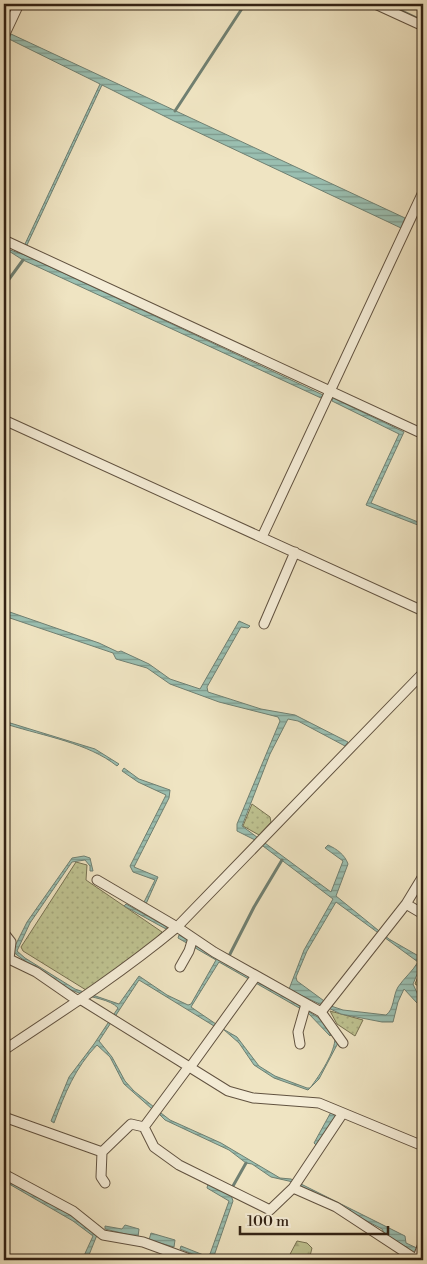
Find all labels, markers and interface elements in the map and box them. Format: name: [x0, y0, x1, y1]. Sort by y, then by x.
scale bar: [240, 1204, 387, 1236]
text: 100 m: [247, 1212, 289, 1231]

